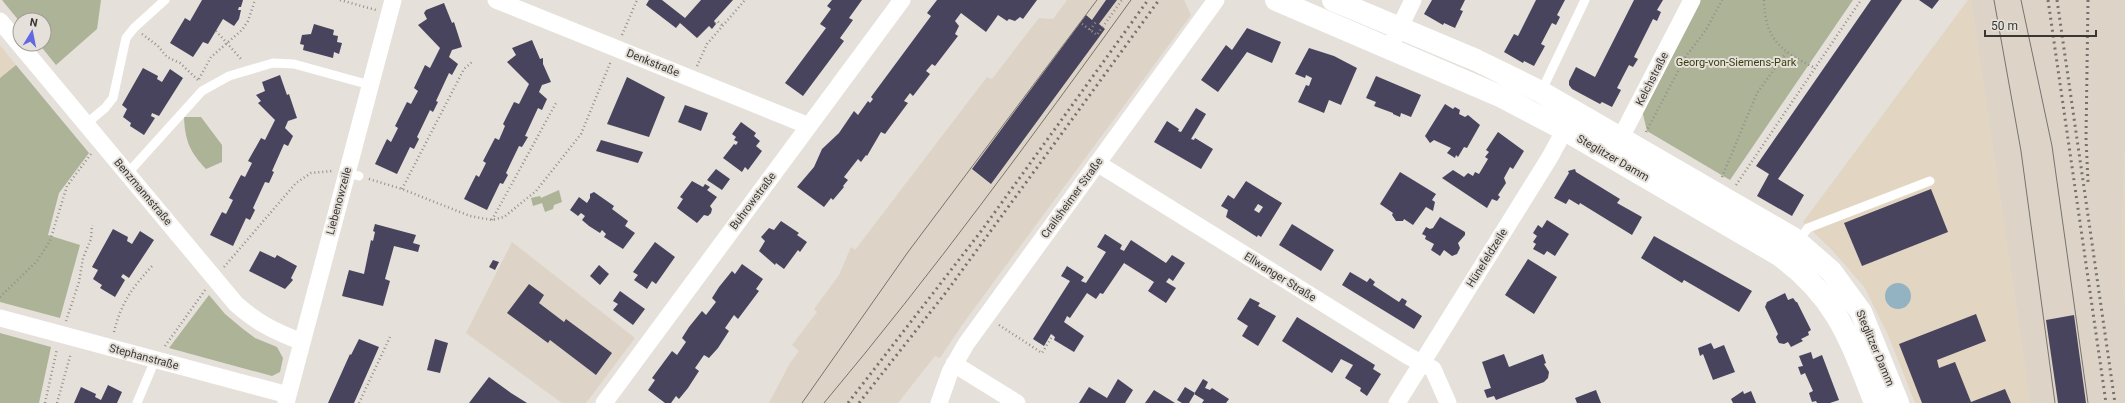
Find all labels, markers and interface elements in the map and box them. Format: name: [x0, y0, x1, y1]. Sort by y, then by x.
north arrow: [12, 12, 52, 52]
scale bar: [1985, 12, 2096, 38]
text: N: [29, 16, 39, 30]
text: 50 m: [1991, 19, 2018, 33]
street label: Denkstraße: [625, 47, 681, 80]
street label: Kelchstraße: [1633, 50, 1671, 108]
park label: Georg-von-Siemens-Park: [1676, 56, 1797, 69]
street label: Steglitzer Damm: [1575, 132, 1651, 184]
street label: Crailsheimer Straße: [1038, 155, 1106, 241]
street label: Benzmannstraße: [111, 156, 175, 228]
street label: Liebenowzeile: [324, 166, 354, 236]
street label: Buhrowstraße: [727, 170, 779, 232]
street label: Hünefeldzeile: [1464, 226, 1510, 290]
street label: Ellwanger Straße: [1242, 250, 1319, 304]
street label: Steglitzer Damm: [1853, 308, 1897, 388]
street label: Stephanstraße: [108, 341, 180, 373]

